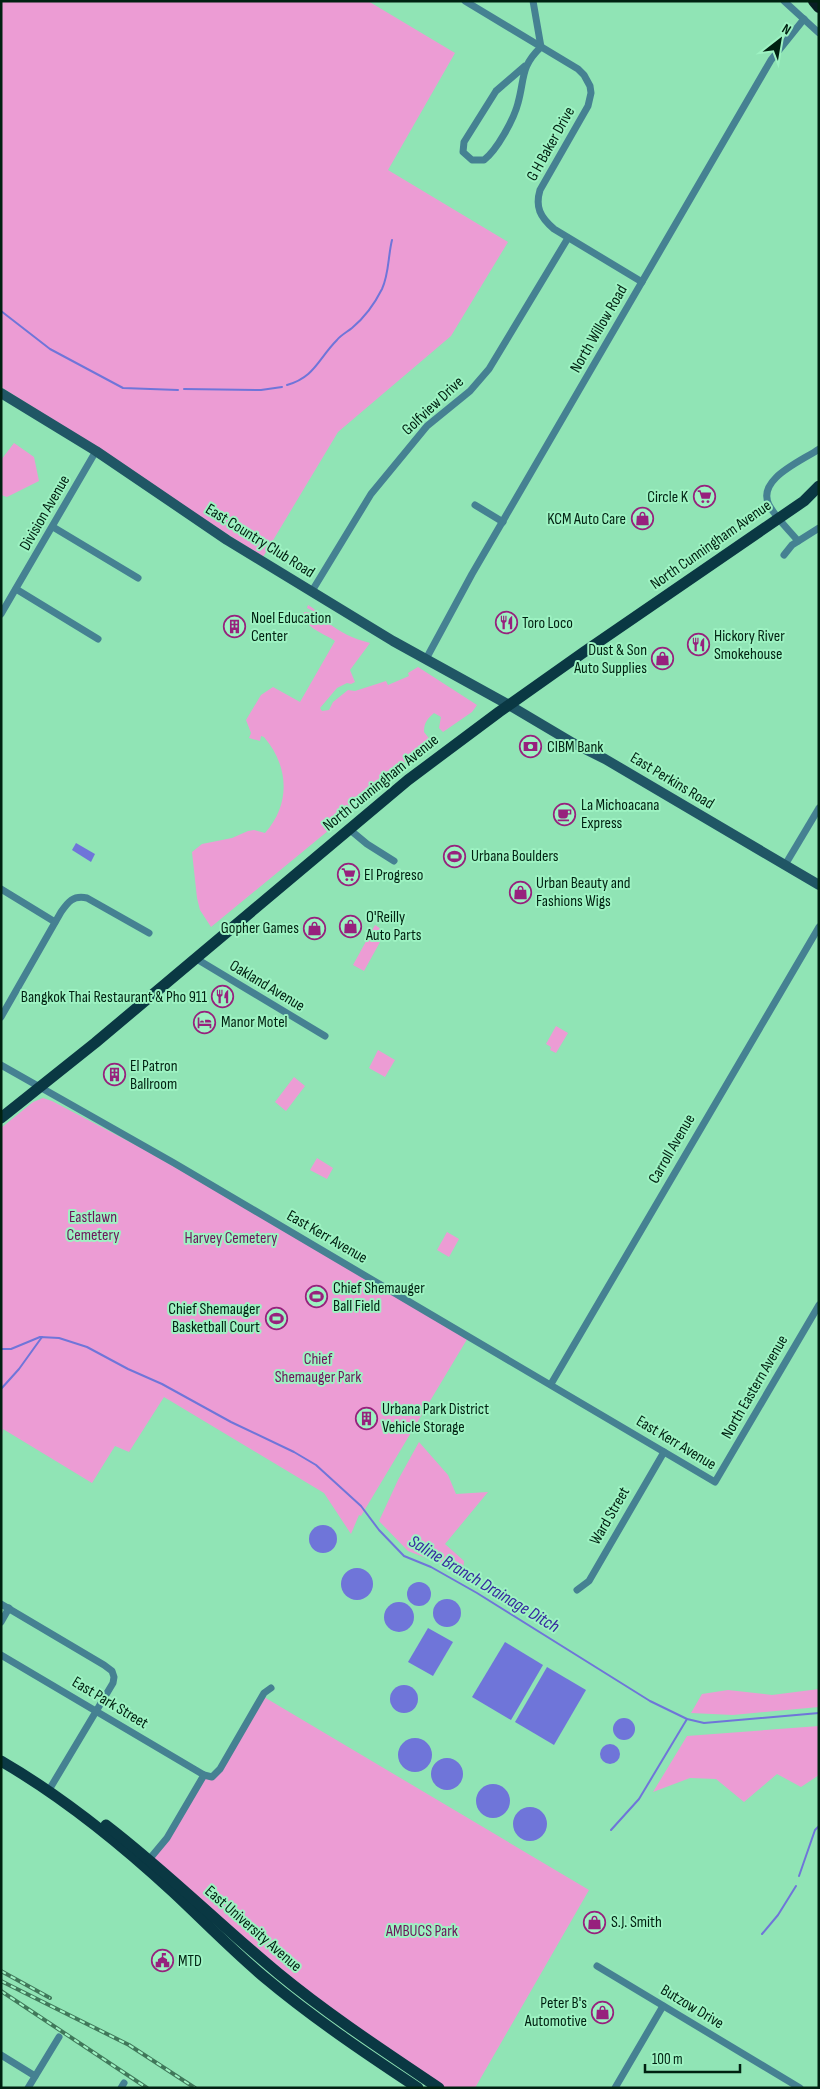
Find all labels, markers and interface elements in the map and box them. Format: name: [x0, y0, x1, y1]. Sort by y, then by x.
north arrow: [755, 15, 805, 65]
text: N: [779, 20, 794, 38]
street label: G H Baker Drive: [523, 104, 579, 184]
street label: North Willow Road: [566, 282, 632, 376]
street label: Golfview Drive: [398, 373, 468, 439]
street label: Division Avenue: [16, 472, 74, 554]
supermarket icon: Circle K: [692, 485, 716, 509]
place label: Circle K: [647, 488, 689, 507]
street label: North Cunningham Avenue: [647, 496, 775, 594]
street label: East Country Club Road: [202, 500, 318, 582]
shop icon: KCM Auto Care: [630, 507, 654, 531]
place label: KCM Auto Care: [547, 510, 626, 529]
place label: Noel Education Center: [251, 609, 331, 646]
restaurant icon: Toro Loco: [494, 611, 518, 635]
place label: Toro Loco: [522, 614, 573, 633]
building icon: Noel Education Center: [223, 615, 247, 639]
place label: Hickory River Smokehouse: [714, 627, 785, 664]
restaurant icon: Hickory River Smokehouse: [686, 633, 710, 657]
place label: Dust & Son Auto Supplies: [573, 641, 647, 678]
shop icon: Dust & Son Auto Supplies: [651, 647, 675, 671]
street label: North Cunningham Avenue: [319, 731, 443, 835]
bank icon: CIBM Bank: [519, 735, 543, 759]
place label: CIBM Bank: [547, 738, 603, 757]
street label: East Perkins Road: [627, 749, 717, 813]
place label: La Michoacana Express: [581, 796, 660, 833]
cafe icon: La Michoacana Express: [553, 802, 577, 826]
sports icon: Urbana Boulders: [443, 844, 467, 868]
place label: Urbana Boulders: [471, 847, 559, 866]
supermarket icon: El Progreso: [336, 863, 360, 887]
place label: El Progreso: [364, 866, 423, 885]
place label: Urban Beauty and Fashions Wigs: [536, 874, 630, 911]
shop icon: Urban Beauty and Fashions Wigs: [508, 880, 532, 904]
place label: O'Reilly Auto Parts: [365, 908, 422, 945]
shop icon: O'Reilly Auto Parts: [338, 914, 362, 938]
shop icon: Gopher Games: [303, 916, 327, 940]
place label: Gopher Games: [221, 919, 299, 938]
street label: Oakland Avenue: [226, 956, 308, 1016]
restaurant icon: Bangkok Thai Restaurant & Pho 911: [211, 985, 235, 1009]
place label: Bangkok Thai Restaurant & Pho 911: [21, 988, 207, 1007]
hotel icon: Manor Motel: [193, 1010, 217, 1034]
place label: Manor Motel: [221, 1013, 288, 1032]
place label: El Patron Ballroom: [130, 1057, 178, 1094]
building icon: El Patron Ballroom: [102, 1063, 126, 1087]
street label: Carroll Avenue: [645, 1111, 699, 1187]
street label: East Kerr Avenue: [283, 1206, 371, 1268]
park label: Eastlawn Cemetery: [67, 1208, 119, 1245]
park label: Harvey Cemetery: [185, 1229, 277, 1248]
place label: Chief Shemauger Ball Field: [333, 1279, 425, 1316]
sports icon: Chief Shemauger Ball Field: [305, 1285, 329, 1309]
place label: Chief Shemauger Basketball Court: [168, 1300, 260, 1337]
sports icon: Chief Shemauger Basketball Court: [264, 1306, 288, 1330]
street label: North Eastern Avenue: [718, 1332, 792, 1442]
park label: Chief Shemauger Park: [275, 1350, 361, 1387]
place label: Urbana Park District Vehicle Storage: [382, 1400, 489, 1437]
building icon: Urbana Park District Vehicle Storage: [354, 1406, 378, 1430]
street label: East Kerr Avenue: [633, 1412, 719, 1474]
street label: Ward Street: [586, 1484, 634, 1548]
water label: Saline Branch Drainage Ditch: [405, 1531, 563, 1638]
street label: East Park Street: [69, 1673, 152, 1733]
street label: East University Avenue: [201, 1882, 305, 1976]
shop icon: S.J. Smith: [583, 1910, 607, 1934]
place label: S.J. Smith: [611, 1913, 662, 1932]
park label: AMBUCS Park: [385, 1922, 458, 1941]
public building icon: MTD: [150, 1949, 174, 1973]
place label: MTD: [178, 1952, 202, 1971]
street label: Butzow Drive: [657, 1981, 727, 2033]
place label: Peter B's Automotive: [524, 1994, 587, 2031]
shop icon: Peter B's Automotive: [591, 2000, 615, 2024]
scale bar: [645, 2042, 740, 2074]
text: 100 m: [652, 2050, 683, 2069]

